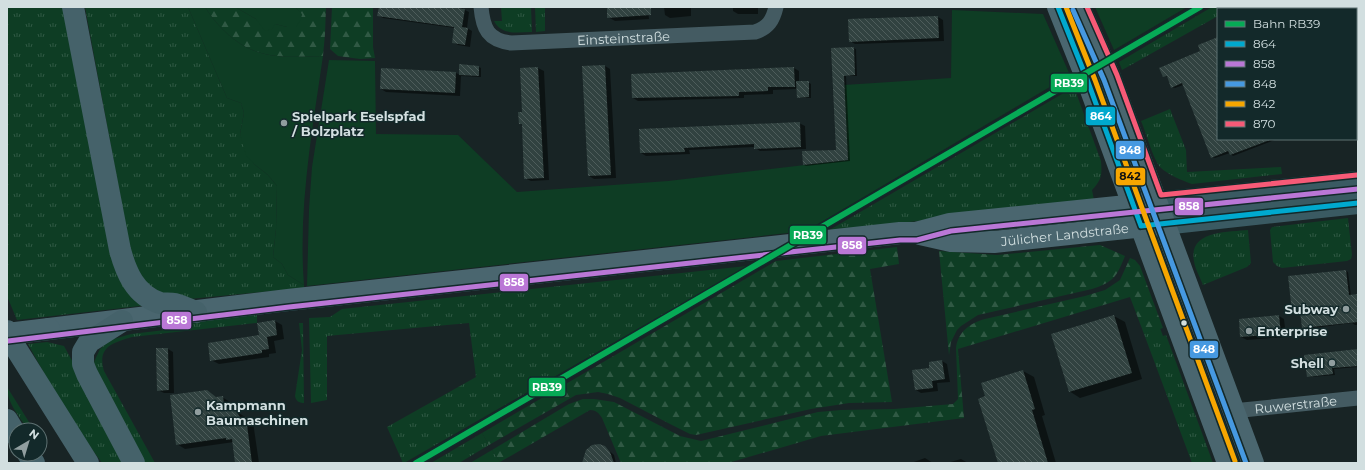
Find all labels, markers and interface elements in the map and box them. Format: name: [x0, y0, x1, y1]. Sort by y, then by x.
legend: [1217, 8, 1357, 140]
text: Bahn RB39: [1253, 16, 1320, 31]
street label: Einsteinstraße: [577, 28, 670, 48]
text: 864: [1253, 36, 1276, 51]
text: 858: [1253, 56, 1275, 71]
line badge: RB39: [1050, 73, 1088, 93]
text: RB39: [1054, 76, 1084, 90]
text: 848: [1253, 76, 1277, 91]
text: 842: [1253, 96, 1276, 111]
line badge: 864: [1085, 106, 1116, 126]
place label: Spielpark Eselspfad / Bolzplatz: [291, 108, 425, 139]
text: 864: [1090, 109, 1112, 123]
text: 870: [1253, 116, 1275, 131]
marker: Spielpark Eselspfad / Bolzplatz: [279, 118, 289, 128]
line badge: 848: [1115, 140, 1145, 160]
text: 848: [1119, 143, 1141, 157]
line badge: 842: [1115, 167, 1146, 186]
text: 842: [1119, 169, 1141, 183]
line badge: 858: [1174, 197, 1204, 216]
text: 858: [1178, 199, 1200, 213]
street label: Jülicher Landstraße: [999, 220, 1130, 249]
line badge: RB39: [789, 225, 827, 245]
text: RB39: [793, 228, 823, 242]
line badge: 858: [837, 236, 867, 255]
text: 858: [841, 238, 863, 252]
line badge: 858: [499, 273, 529, 292]
text: 858: [503, 275, 525, 289]
place label: Subway: [1284, 301, 1338, 317]
marker: Subway: [1341, 304, 1351, 314]
line badge: 858: [161, 311, 192, 330]
text: 858: [166, 313, 188, 327]
unlabelled marker: [1179, 318, 1189, 328]
place label: Enterprise: [1257, 323, 1327, 339]
marker: Enterprise: [1244, 326, 1254, 336]
line badge: 848: [1189, 340, 1219, 359]
text: 848: [1193, 342, 1215, 356]
place label: Shell: [1291, 355, 1324, 371]
marker: Shell: [1327, 358, 1337, 368]
line badge: RB39: [528, 377, 566, 397]
text: RB39: [532, 380, 562, 394]
street label: Ruwerstraße: [1254, 392, 1338, 417]
place label: Kampmann Baumaschinen: [206, 397, 308, 428]
marker: Kampmann Baumaschinen: [193, 407, 203, 417]
north arrow: [8, 422, 48, 462]
text: N: [26, 426, 42, 442]

